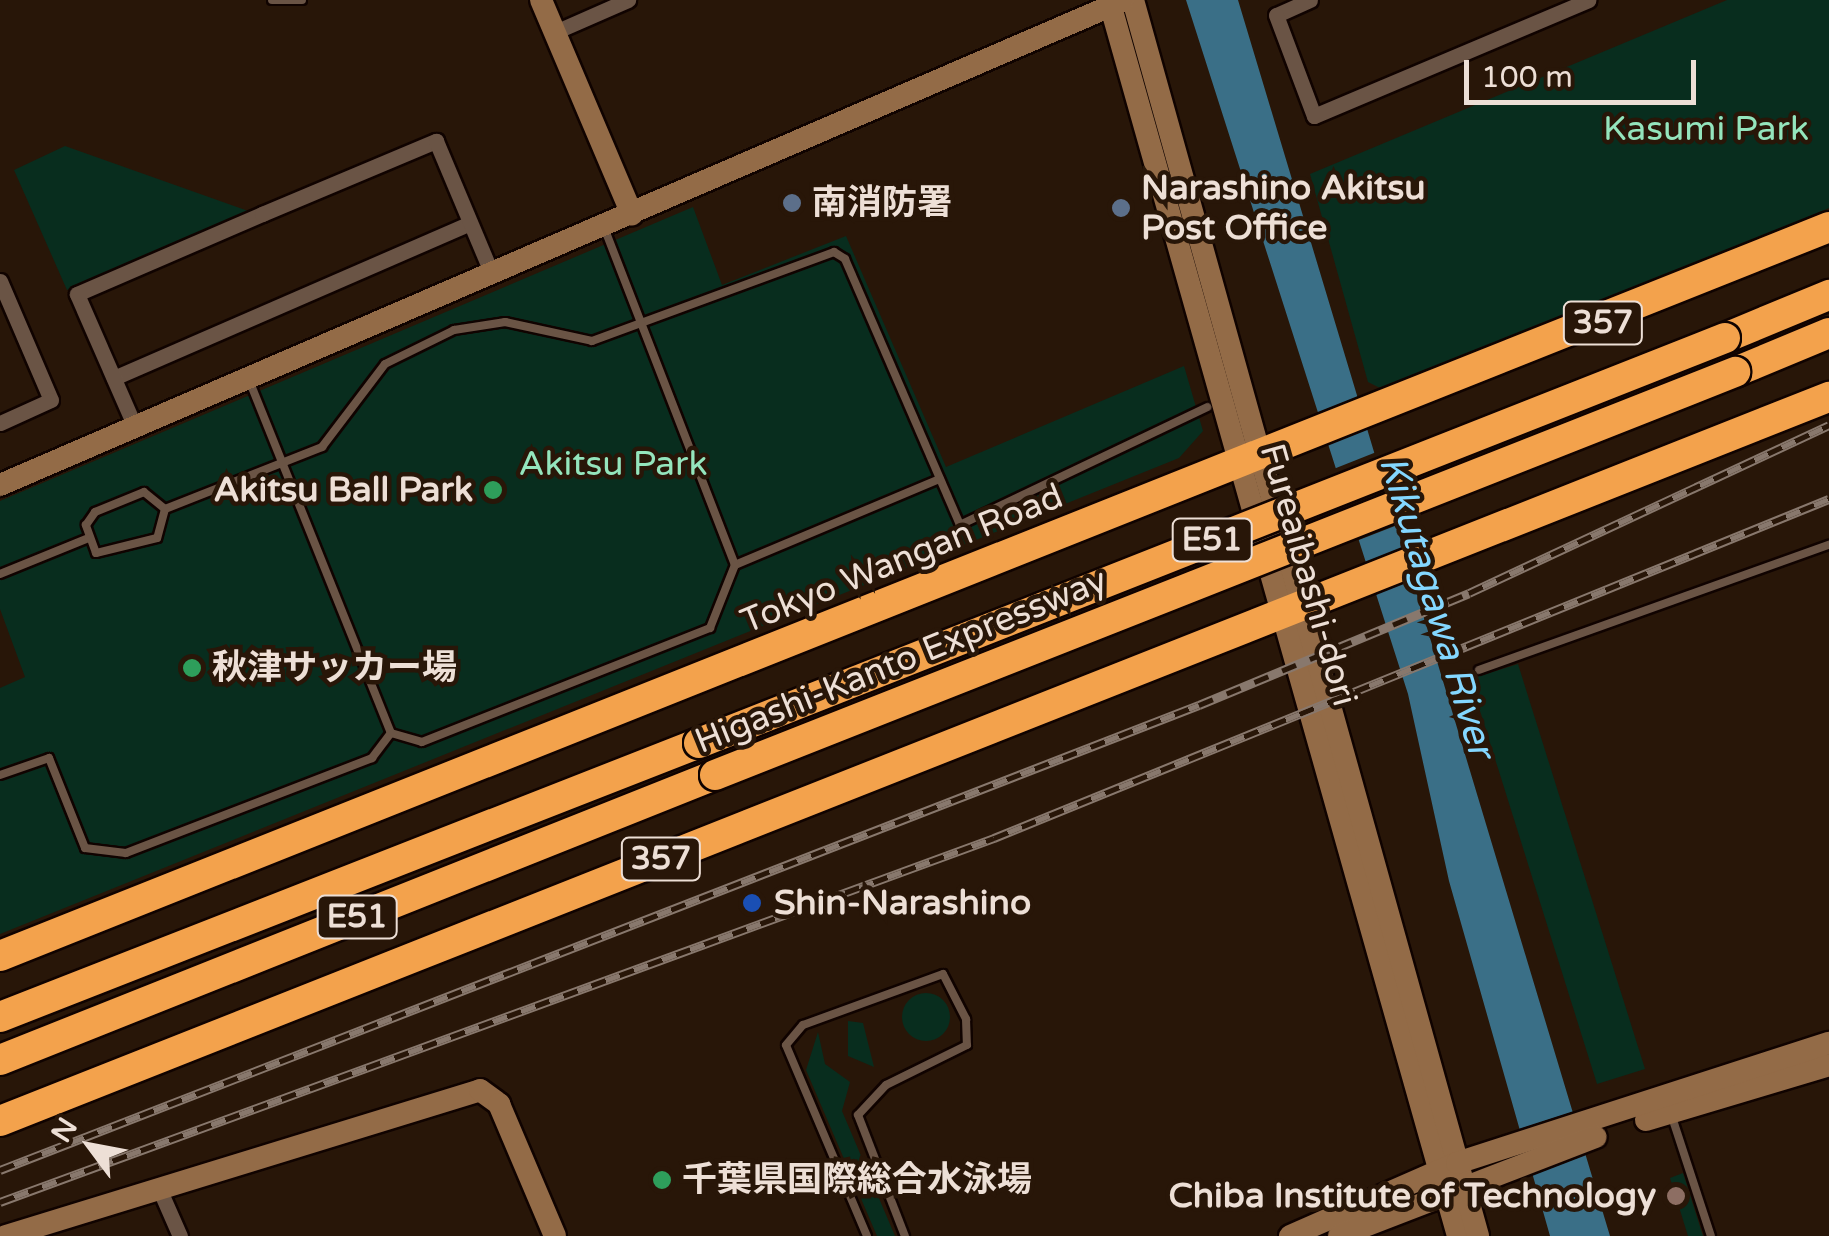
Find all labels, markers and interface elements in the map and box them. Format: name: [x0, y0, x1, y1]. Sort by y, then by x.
scale bar: [1469, 40, 1702, 102]
text: 100 m: [1481, 59, 1573, 96]
park label: Kasumi Park: [1603, 108, 1809, 150]
place label: Narashino Akitsu Post Office: [1141, 167, 1426, 249]
place label: 南消防署: [812, 182, 952, 224]
marker: 南消防署: [781, 192, 803, 214]
marker: Narashino Akitsu Post Office: [1110, 197, 1132, 219]
road number: 357: [1560, 296, 1646, 350]
street label: Fureaibashi-dori: [1250, 439, 1366, 711]
park label: Akitsu Park: [518, 443, 708, 485]
water label: Kikutagawa River: [1368, 451, 1504, 763]
place label: Akitsu Ball Park: [214, 469, 473, 511]
street label: Tokyo Wangan Road: [735, 475, 1069, 643]
marker: Akitsu Ball Park: [482, 479, 504, 501]
road number: E51: [1170, 513, 1254, 567]
street label: Higashi-Kanto Expressway: [689, 559, 1113, 763]
place label: 秋津サッカー場: [212, 647, 457, 689]
marker: 秋津サッカー場: [181, 657, 203, 679]
road number: 357: [618, 832, 704, 886]
place label: Shin-Narashino: [774, 882, 1031, 924]
road number: E51: [314, 890, 400, 944]
marker: Shin-Narashino: [739, 890, 765, 916]
north arrow: [40, 1096, 140, 1196]
text: N: [44, 1112, 85, 1149]
place label: 千葉県国際総合水泳場: [682, 1159, 1032, 1201]
marker: 千葉県国際総合水泳場: [651, 1169, 673, 1191]
place label: Chiba Institute of Technology: [1168, 1175, 1656, 1217]
marker: Chiba Institute of Technology: [1665, 1185, 1687, 1207]

